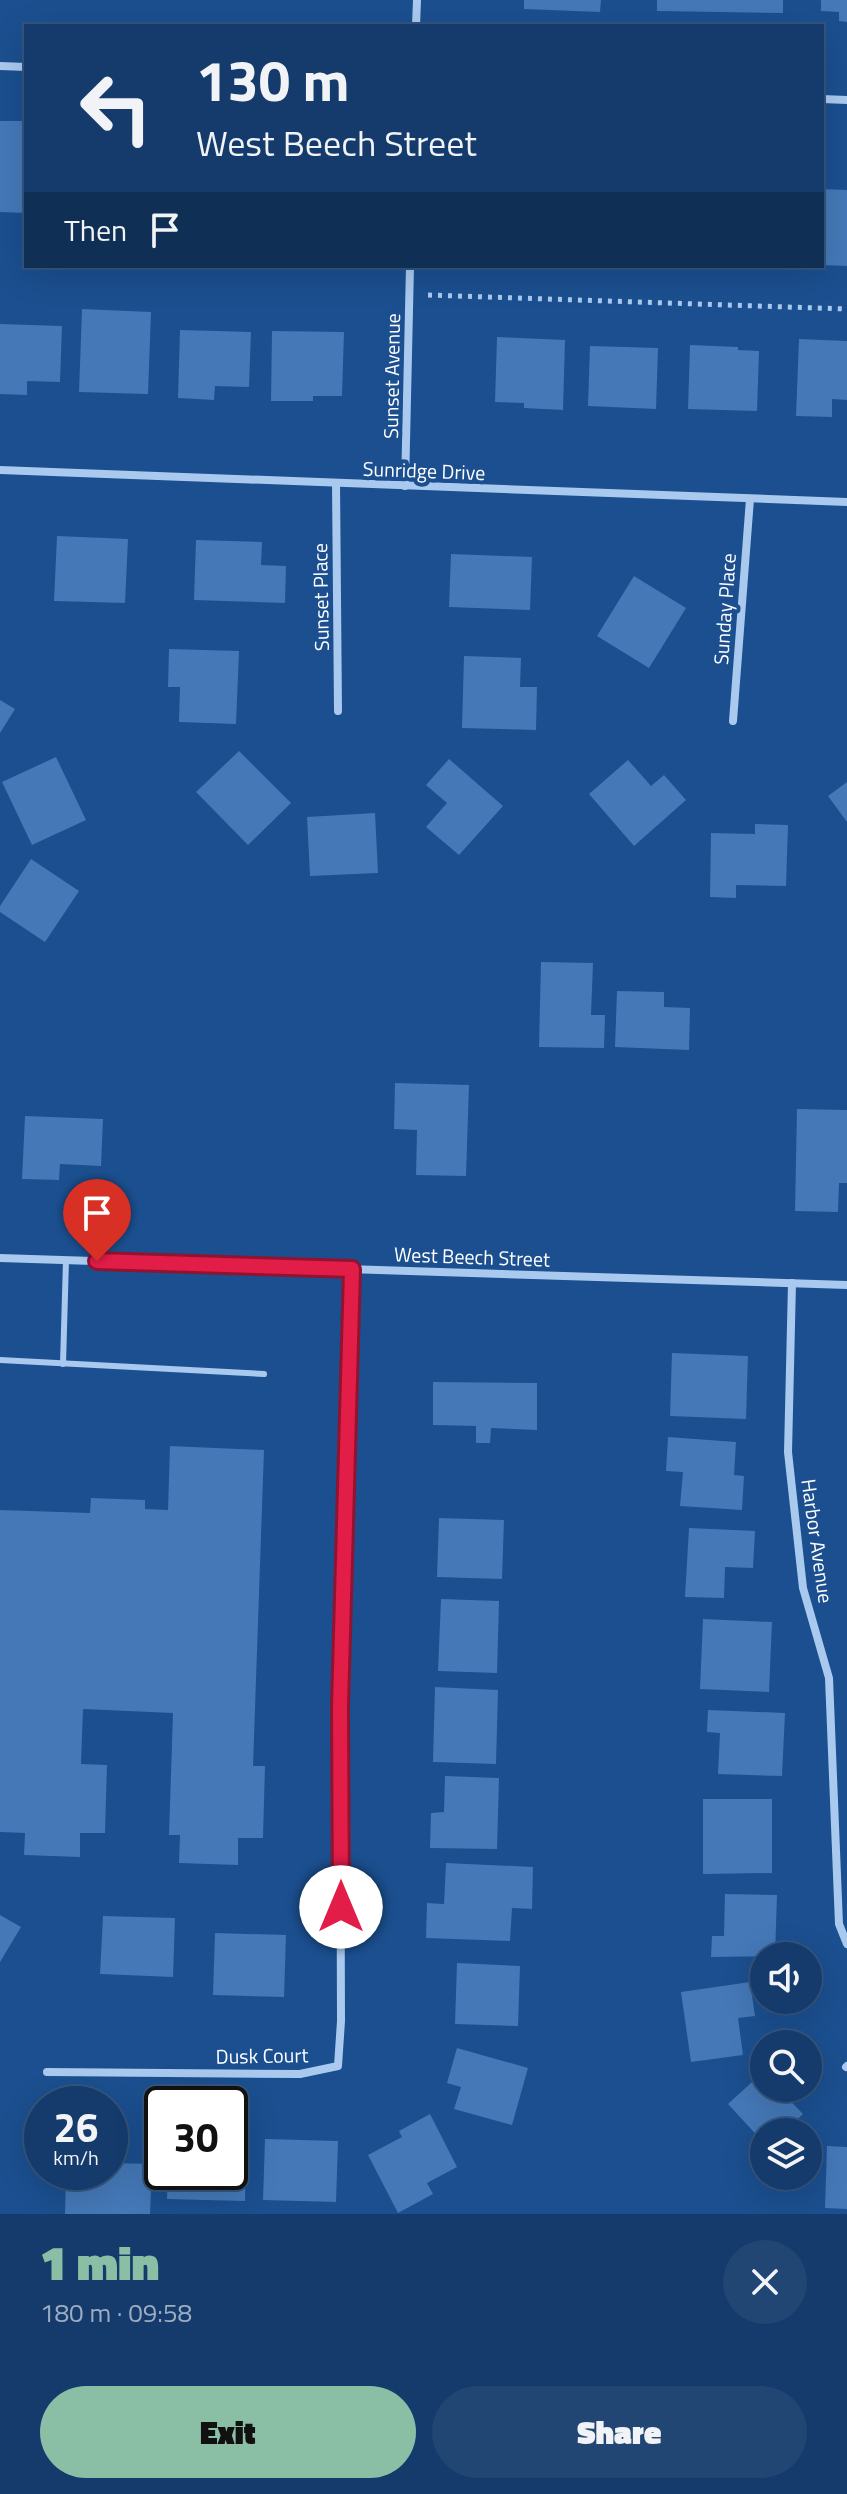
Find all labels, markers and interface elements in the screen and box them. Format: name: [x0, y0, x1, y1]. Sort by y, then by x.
text: 130 m: [196, 38, 349, 123]
icon: left: [64, 56, 168, 160]
text: West Beech Street: [196, 115, 477, 170]
text: Then: [64, 207, 127, 253]
icon: arrive: [143, 208, 187, 252]
street label: Sunset Avenue: [375, 313, 408, 439]
street label: Sunridge Drive: [362, 453, 486, 488]
street label: Sunset Place: [304, 543, 337, 651]
street label: Sunday Place: [705, 552, 744, 666]
pin: [63, 1179, 131, 1261]
icon: arrive: [75, 1191, 119, 1235]
street label: West Beech Street: [393, 1238, 551, 1275]
street label: Harbor Avenue: [793, 1477, 842, 1605]
position arrow: [299, 1865, 383, 1949]
map controls: [750, 1942, 822, 2190]
button: sound: [750, 1942, 822, 2014]
button: search: [750, 2030, 822, 2102]
street label: Dusk Court: [215, 2039, 309, 2072]
speed limit sign: 30: [144, 2086, 248, 2190]
text: 26: [54, 2097, 98, 2158]
button: layers: [750, 2118, 822, 2190]
text: km/h: [53, 2142, 99, 2173]
text: 1 min: [40, 2226, 159, 2299]
button: close: [723, 2240, 807, 2324]
text: 180 m · 09:58: [40, 2293, 192, 2332]
button: Exit: [40, 2386, 416, 2478]
button: Share: [432, 2386, 807, 2478]

